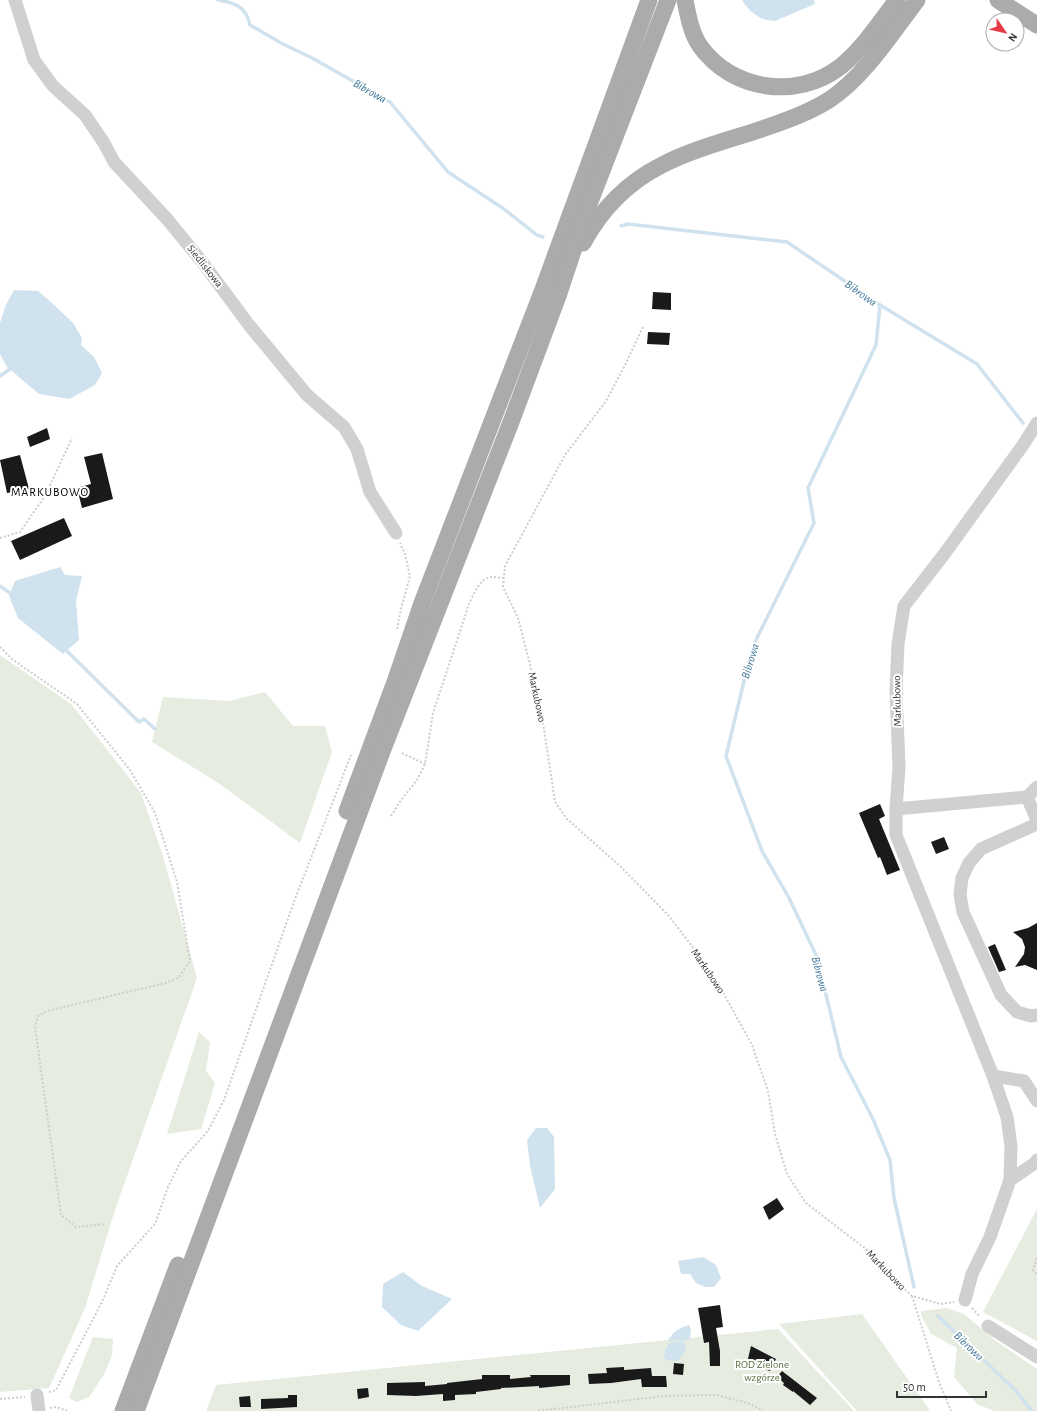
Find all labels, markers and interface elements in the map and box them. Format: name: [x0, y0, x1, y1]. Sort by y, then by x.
north arrow: [985, 12, 1025, 52]
text: N: [1006, 31, 1020, 44]
water label: Bibrowa: [351, 77, 389, 105]
street label: Siedliskowa: [185, 243, 225, 289]
water label: Bibrowa: [843, 278, 879, 308]
district label: MARKUBOWO: [11, 486, 89, 498]
water label: Bibrowa: [739, 642, 761, 680]
street label: Markubowo: [526, 671, 548, 723]
street label: Markubowo: [891, 675, 903, 727]
street label: Markubowo: [689, 947, 727, 995]
water label: Bibrowa: [810, 955, 830, 993]
street label: Markubowo: [864, 1248, 908, 1292]
water label: Bibrowa: [952, 1329, 986, 1363]
park label: ROD Zielone wzgórze: [735, 1359, 789, 1383]
scale bar: [897, 1373, 986, 1399]
text: 50 m: [903, 1381, 926, 1393]

